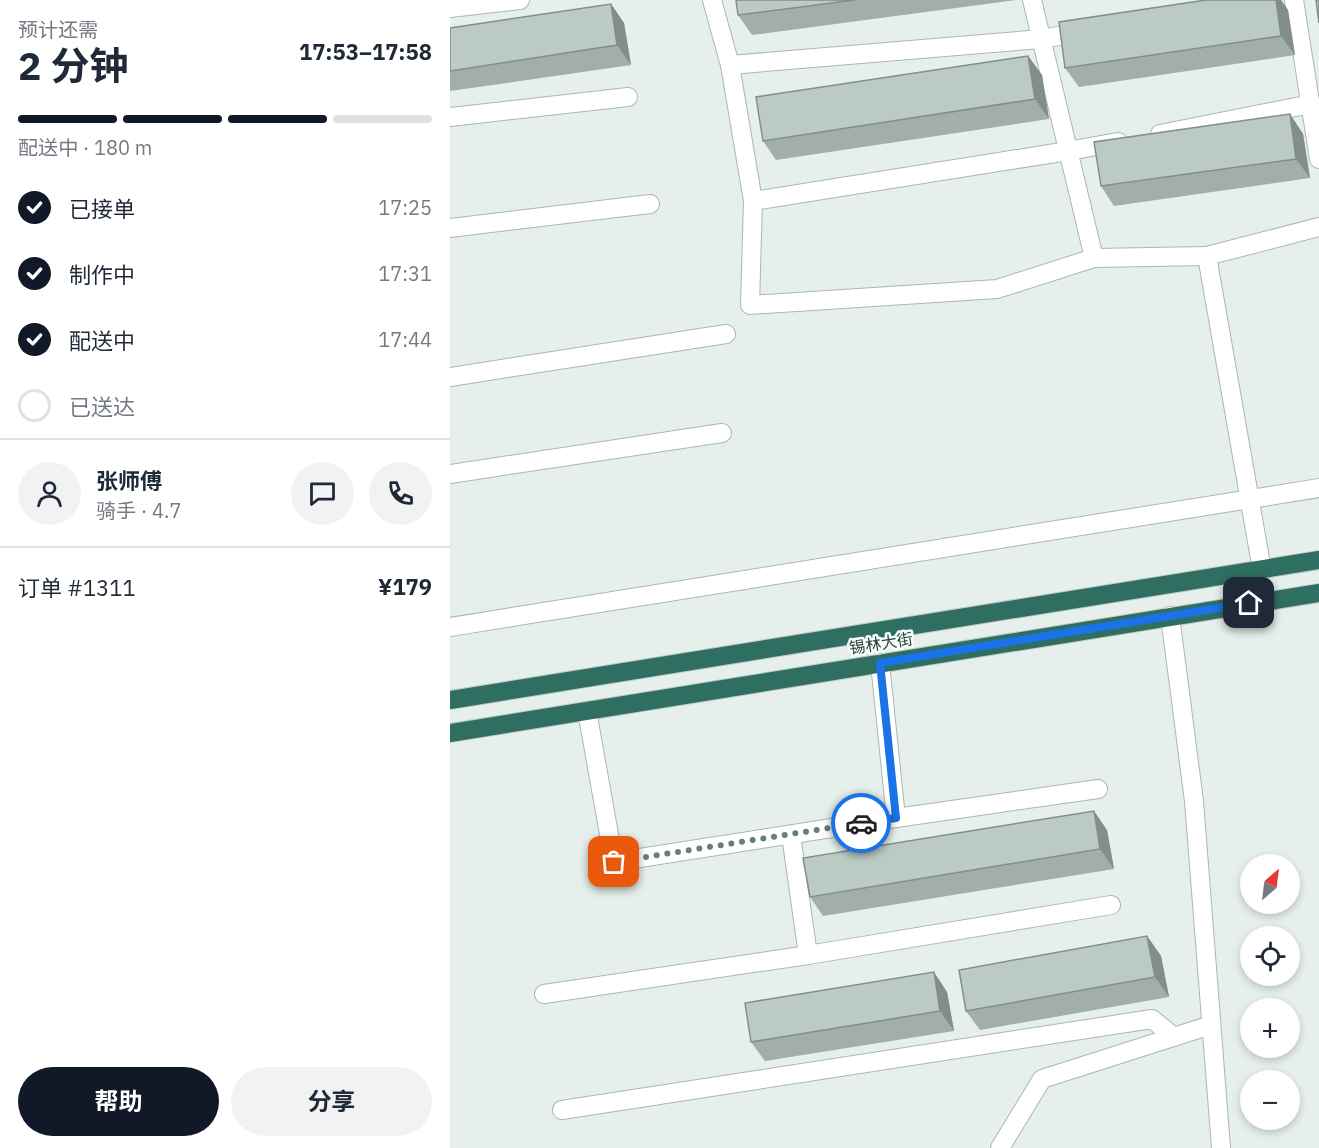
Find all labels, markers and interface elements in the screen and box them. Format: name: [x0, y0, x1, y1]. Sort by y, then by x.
text: 预计还需: [18, 16, 98, 43]
text: 17:53–17:58: [299, 37, 432, 66]
text: 2 分钟: [18, 40, 129, 91]
text: 配送中 · 180 m: [18, 134, 152, 161]
icon: check: [18, 191, 51, 224]
text: 已接单: [69, 194, 135, 223]
text: 17:25: [378, 194, 432, 221]
icon: check: [18, 257, 51, 290]
text: 制作中: [69, 260, 135, 289]
text: 17:31: [378, 260, 432, 287]
icon: check: [18, 323, 51, 356]
text: 配送中: [69, 326, 135, 355]
text: 17:44: [378, 326, 432, 353]
text: 已送达: [69, 392, 135, 421]
button: person: [18, 462, 81, 525]
button: chat: [291, 462, 354, 525]
button: phone: [369, 462, 432, 525]
text: 张师傅: [96, 466, 162, 495]
text: 骑手 · 4.7: [96, 497, 181, 524]
text: ¥179: [378, 572, 432, 601]
text: 订单 #1311: [18, 573, 136, 602]
pin: [1223, 577, 1274, 628]
icon: home: [1232, 586, 1265, 619]
street label: 锡林大街: [848, 628, 914, 658]
courier: [831, 793, 891, 853]
icon: car: [845, 807, 878, 840]
pin: [588, 836, 639, 887]
icon: bag: [597, 845, 630, 878]
north arrow: [1240, 854, 1300, 914]
map controls: [1240, 854, 1300, 1130]
button: locate: [1240, 926, 1300, 986]
button: +: [1240, 998, 1300, 1058]
button: 帮助: [18, 1067, 219, 1136]
button: 分享: [231, 1067, 432, 1136]
button: −: [1240, 1070, 1300, 1130]

